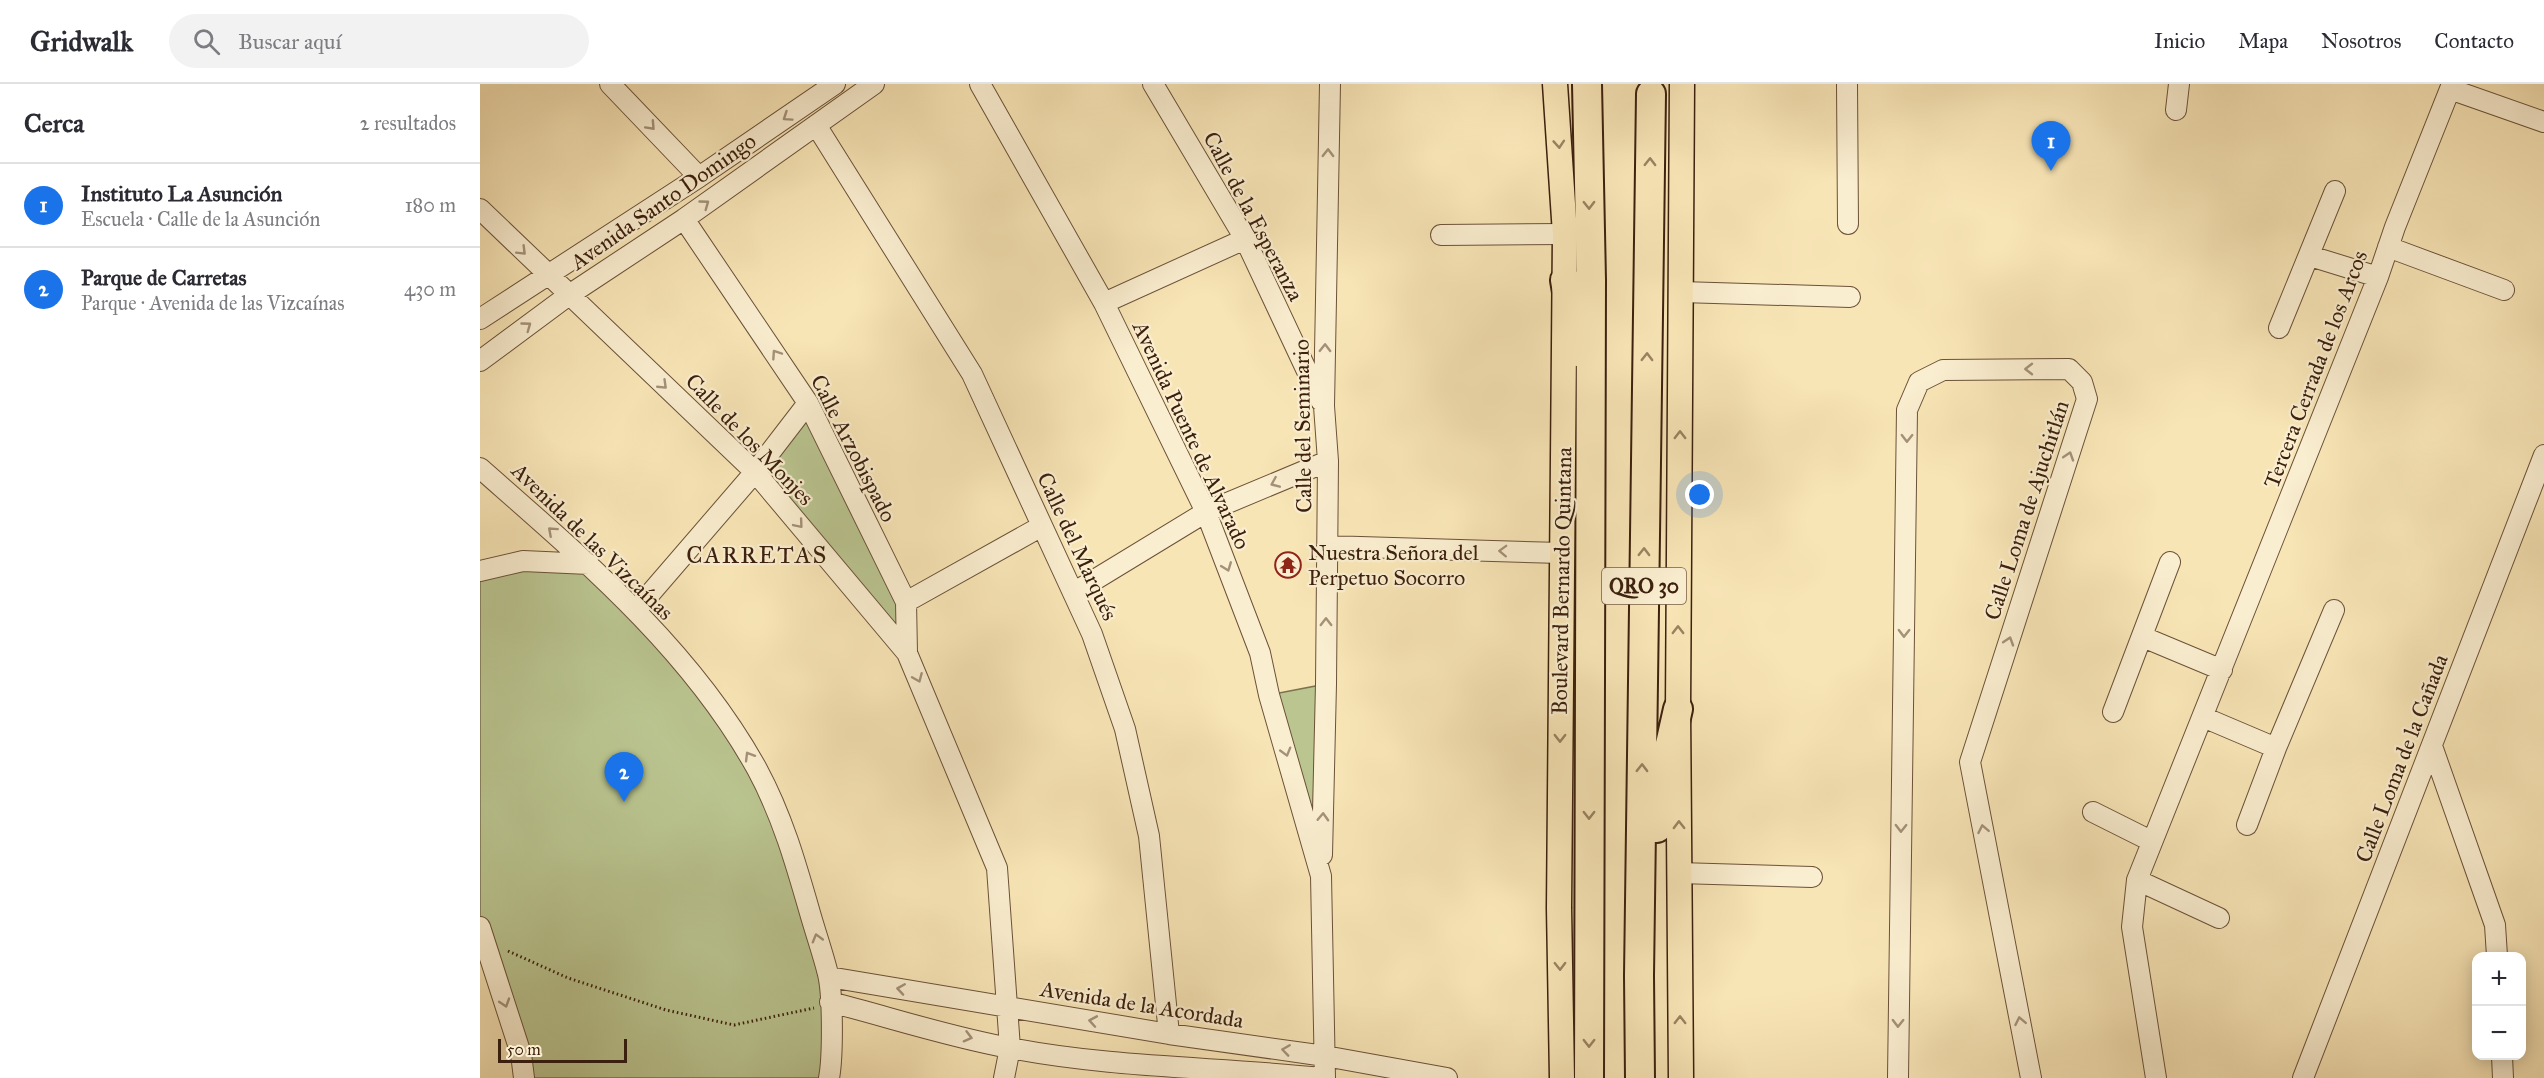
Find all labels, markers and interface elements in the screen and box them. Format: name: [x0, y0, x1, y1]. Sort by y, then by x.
search box: [169, 14, 589, 68]
text: Gridwalk: [30, 24, 133, 59]
icon: search: [190, 25, 223, 58]
text: Buscar aquí: [238, 28, 342, 55]
text: Inicio: [2154, 28, 2205, 54]
text: Mapa: [2238, 28, 2288, 54]
text: Nosotros: [2321, 28, 2401, 54]
text: Contacto: [2434, 28, 2514, 54]
text: Cerca: [24, 107, 84, 139]
one-way arrow: [783, 110, 794, 121]
text: 2 resultados: [360, 111, 456, 135]
one-way arrow: [643, 119, 654, 130]
pin: 1: [2032, 122, 2070, 171]
street label: Avenida Santo Domingo: [564, 127, 761, 276]
street label: Calle de la Esperanza: [1198, 127, 1310, 306]
one-way arrow: [1552, 140, 1565, 149]
one-way arrow: [1322, 148, 1335, 157]
one-way arrow: [1644, 157, 1656, 166]
text: Instituto La Asunción: [81, 180, 283, 207]
text: 1: [40, 193, 47, 217]
text: 180 m: [405, 193, 456, 217]
one-way arrow: [698, 200, 709, 211]
one-way arrow: [1583, 201, 1595, 210]
text: Escuela · Calle de la Asunción: [81, 207, 320, 231]
one-way arrow: [514, 243, 525, 254]
street label: Tercera Cerrada de los Arcos: [2258, 246, 2373, 492]
text: Parque de Carretas: [81, 264, 247, 291]
text: 2: [39, 277, 48, 301]
text: 430 m: [404, 277, 456, 301]
text: Parque · Avenida de las Vizcaínas: [81, 291, 345, 315]
street label: Avenida Puente de Alvarado: [1126, 316, 1256, 553]
one-way arrow: [520, 322, 531, 333]
street label: Calle del Seminario: [1287, 339, 1318, 513]
one-way arrow: [1319, 343, 1331, 352]
one-way arrow: [772, 350, 783, 361]
one-way arrow: [1641, 352, 1653, 361]
one-way arrow: [2024, 363, 2033, 375]
street label: Calle de los Monjes: [680, 368, 819, 511]
street label: Calle Arzobispado: [805, 370, 902, 526]
one-way arrow: [656, 377, 667, 388]
street label: Calle Loma de Ajuchitlán: [1978, 397, 2075, 623]
one-way arrow: [1674, 430, 1686, 439]
one-way arrow: [1901, 434, 1913, 443]
street label: Boulevard Bernardo Quintana: [1546, 446, 1577, 715]
one-way arrow: [2062, 451, 2074, 462]
street label: Avenida de las Vizcaínas: [505, 456, 679, 626]
street label: Calle del Marqués: [1031, 468, 1124, 625]
one-way arrow: [1270, 476, 1281, 488]
your location: [1685, 480, 1714, 509]
one-way arrow: [792, 517, 803, 528]
one-way arrow: [548, 527, 559, 538]
place label: Nuestra Señora del Perpetuo Socorro: [1308, 539, 1479, 591]
district label: CARRETAS: [686, 540, 828, 570]
one-way arrow: [1498, 545, 1507, 557]
one-way arrow: [1638, 547, 1650, 556]
temple icon: Nuestra Señora del Perpetuo Socorro: [1273, 550, 1303, 580]
one-way arrow: [1220, 561, 1232, 572]
road number: QRO 30: [1602, 568, 1686, 604]
one-way arrow: [1320, 618, 1333, 627]
one-way arrow: [1672, 625, 1684, 634]
one-way arrow: [1898, 629, 1910, 638]
one-way arrow: [2002, 636, 2014, 647]
street label: Calle Loma de la Cañada: [2349, 650, 2454, 866]
one-way arrow: [911, 671, 923, 682]
one-way arrow: [1554, 733, 1566, 742]
one-way arrow: [1279, 747, 1291, 757]
pin: 2: [604, 752, 644, 802]
one-way arrow: [744, 752, 756, 762]
one-way arrow: [1636, 763, 1648, 772]
one-way arrow: [1583, 810, 1595, 819]
one-way arrow: [1317, 813, 1329, 822]
one-way arrow: [1673, 820, 1685, 829]
one-way arrow: [1895, 823, 1907, 832]
one-way arrow: [1977, 824, 1990, 834]
one-way arrow: [812, 933, 824, 943]
map controls: [2472, 952, 2526, 1060]
button: +: [2472, 952, 2526, 1006]
one-way arrow: [1554, 962, 1566, 971]
street label: Avenida de la Acordada: [1037, 975, 1246, 1034]
one-way arrow: [896, 983, 906, 996]
one-way arrow: [498, 997, 510, 1008]
button: −: [2472, 1006, 2526, 1060]
one-way arrow: [1088, 1015, 1098, 1028]
one-way arrow: [1674, 1015, 1687, 1024]
one-way arrow: [2014, 1016, 2027, 1026]
one-way arrow: [1892, 1018, 1905, 1027]
one-way arrow: [962, 1030, 972, 1043]
scale bar: [498, 1036, 627, 1064]
one-way arrow: [1583, 1039, 1595, 1048]
text: 50 m: [507, 1040, 541, 1059]
one-way arrow: [1281, 1045, 1290, 1057]

